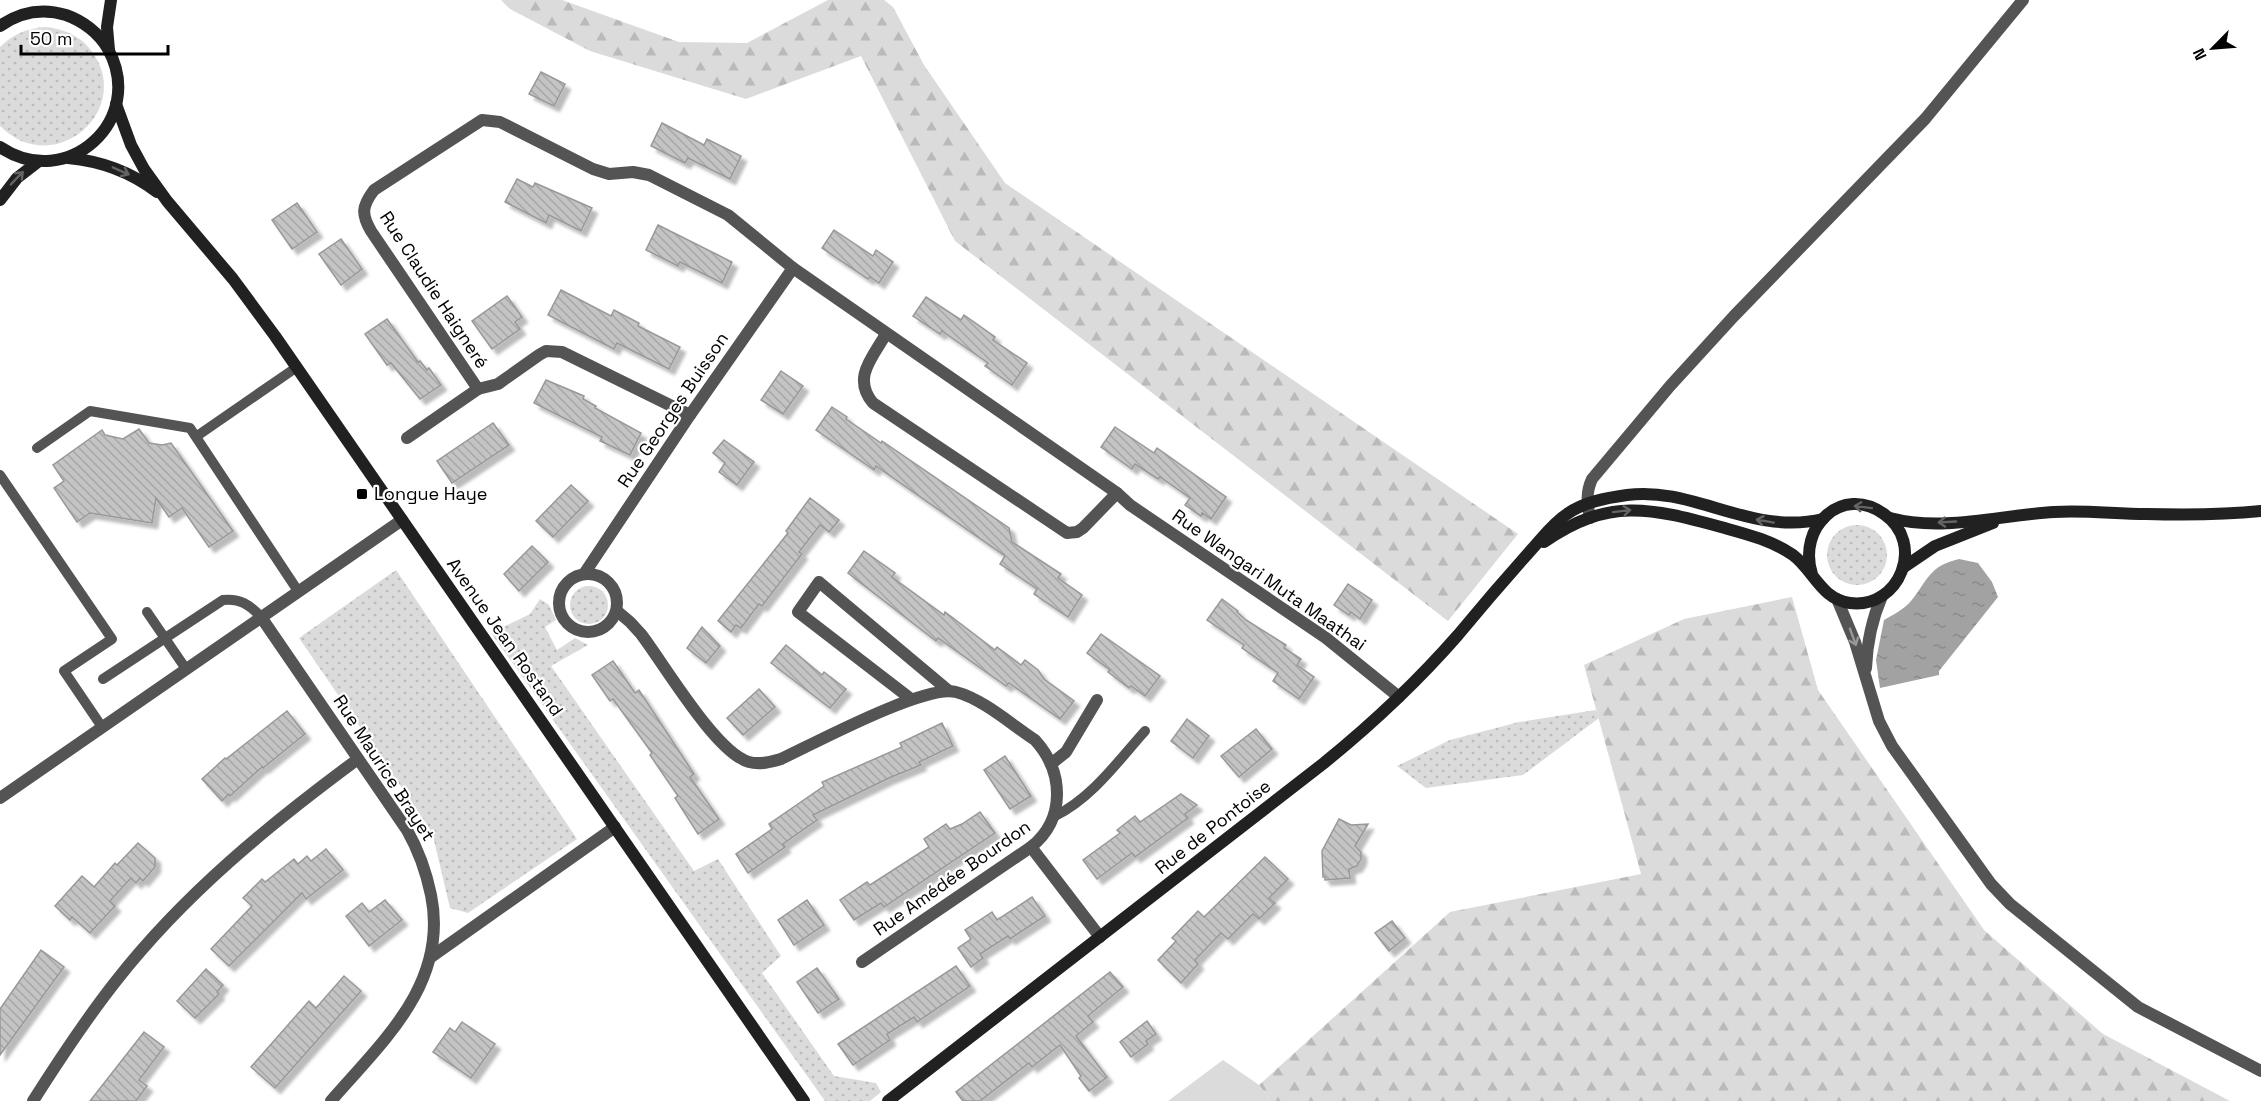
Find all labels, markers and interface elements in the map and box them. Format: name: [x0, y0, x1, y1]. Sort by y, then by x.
scale bar: [21, 18, 168, 56]
north arrow: [2183, 18, 2243, 78]
text: 50 m: [30, 27, 72, 50]
text: N: [2188, 45, 2212, 63]
one-way arrow: [111, 166, 129, 177]
one-way arrow: [10, 171, 25, 186]
street label: Rue Claudie Haigneré: [375, 207, 494, 373]
street label: Rue Georges Buisson: [612, 328, 733, 492]
place label: Longue Haye: [374, 482, 487, 505]
marker: Longue Haye: [355, 487, 369, 501]
one-way arrow: [1853, 501, 1873, 512]
street label: Rue Wangari Muta Maathai: [1168, 504, 1371, 655]
one-way arrow: [1611, 506, 1631, 517]
one-way arrow: [1755, 515, 1775, 526]
one-way arrow: [1938, 516, 1958, 527]
street label: Avenue Jean Rostand: [442, 553, 569, 720]
one-way arrow: [1848, 627, 1859, 646]
street label: Rue Maurice Brayet: [329, 690, 440, 845]
street label: Rue de Pontoise: [1150, 774, 1275, 879]
street label: Rue Amédée Bourdon: [869, 815, 1035, 941]

